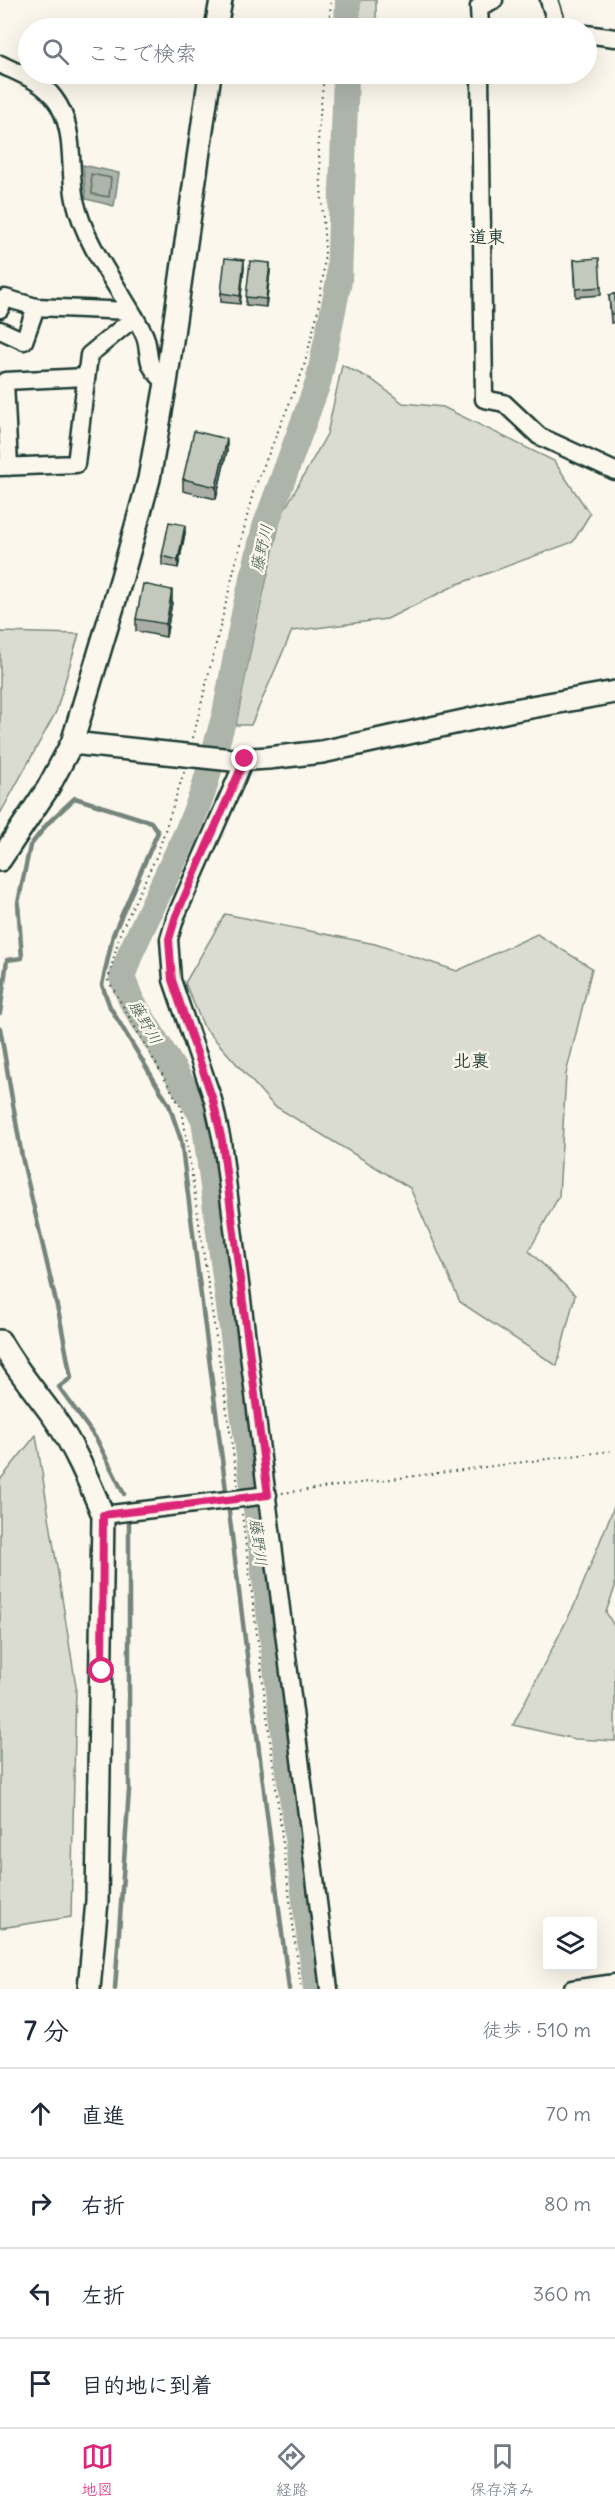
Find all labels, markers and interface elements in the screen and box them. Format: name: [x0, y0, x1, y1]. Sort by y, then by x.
search box: [18, 18, 597, 84]
icon: search: [39, 35, 72, 68]
text: ここで検索: [87, 39, 197, 67]
district label: 道東: [469, 225, 505, 248]
water label: 藤野川: [246, 522, 276, 574]
route end: [231, 745, 257, 771]
water label: 藤野川: [125, 996, 167, 1048]
district label: 北裏: [453, 1049, 489, 1072]
water label: 藤野川: [246, 1517, 272, 1567]
route start: [88, 1657, 114, 1683]
map controls: [543, 1917, 597, 1971]
button: layers: [543, 1917, 597, 1971]
text: 7 分: [24, 2014, 69, 2047]
text: 徒歩 · 510 m: [482, 2017, 591, 2042]
icon: ahead: [24, 2097, 57, 2130]
text: 直進: [81, 2101, 125, 2129]
text: 70 m: [546, 2101, 591, 2126]
icon: right: [24, 2187, 57, 2220]
text: 右折: [81, 2191, 125, 2219]
text: 80 m: [544, 2191, 591, 2216]
icon: left: [24, 2277, 57, 2310]
text: 左折: [81, 2281, 125, 2309]
text: 360 m: [533, 2281, 591, 2306]
icon: arrive: [24, 2367, 57, 2400]
text: 目的地に到着: [81, 2371, 213, 2399]
tab: 地図: [81, 2440, 114, 2500]
tab: 経路: [275, 2440, 308, 2500]
tab: 保存済み: [470, 2440, 534, 2500]

